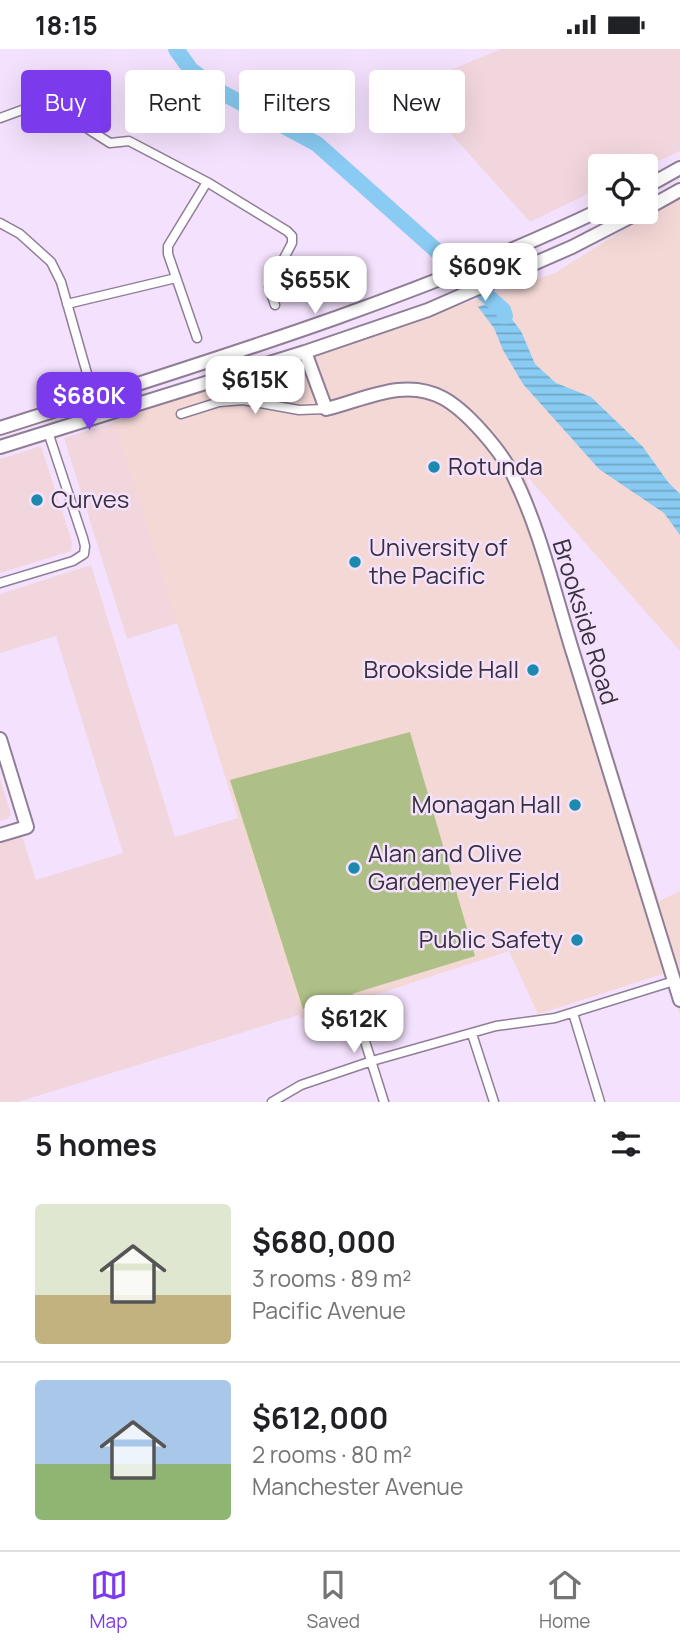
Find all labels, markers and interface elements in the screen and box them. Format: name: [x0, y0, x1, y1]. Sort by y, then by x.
text: 18:15: [35, 7, 98, 43]
chip: Buy: [21, 70, 111, 133]
chip: Rent: [125, 70, 225, 133]
chip: Filters: [239, 70, 355, 133]
chip: New: [369, 70, 465, 133]
map controls: [588, 154, 658, 224]
button: locate: [588, 154, 658, 224]
pin: $609K: [436, 243, 534, 303]
text: $609K: [448, 250, 522, 282]
pin: $655K: [266, 257, 364, 316]
text: $655K: [280, 263, 350, 295]
pin: $615K: [206, 357, 304, 416]
text: $615K: [222, 363, 288, 395]
pin: $680K: [40, 373, 138, 432]
text: $680K: [53, 379, 125, 411]
place label: Rotunda: [448, 449, 543, 482]
marker: Rotunda: [426, 459, 442, 475]
place label: Curves: [51, 482, 129, 515]
marker: Curves: [29, 492, 45, 508]
place label: University of the Pacific: [369, 530, 508, 591]
street label: Brookside Road: [546, 535, 627, 708]
marker: University of the Pacific: [347, 554, 363, 570]
place label: Brookside Hall: [364, 652, 519, 685]
marker: Brookside Hall: [525, 662, 541, 678]
place label: Monagan Hall: [411, 787, 561, 820]
marker: Monagan Hall: [567, 797, 583, 813]
place label: Alan and Olive Gardemeyer Field: [368, 836, 560, 897]
marker: Alan and Olive Gardemeyer Field: [346, 860, 362, 876]
place label: Public Safety: [419, 922, 563, 955]
marker: Public Safety: [569, 932, 585, 948]
pin: $612K: [305, 995, 403, 1055]
text: $612K: [320, 1002, 388, 1034]
text: 5 homes: [35, 1124, 157, 1165]
icon: filters: [607, 1125, 645, 1163]
text: $680,000: [252, 1221, 396, 1262]
icon: home: [91, 1232, 175, 1316]
text: 3 rooms · 89 m²: [252, 1262, 412, 1294]
text: Pacific Avenue: [252, 1294, 406, 1326]
text: $612,000: [252, 1397, 388, 1438]
icon: home: [91, 1408, 175, 1492]
text: 2 rooms · 80 m²: [252, 1438, 412, 1470]
text: Manchester Avenue: [252, 1470, 463, 1502]
tab: Map: [90, 1566, 128, 1634]
tab: Saved: [307, 1566, 360, 1634]
tab: Home: [539, 1566, 590, 1634]

